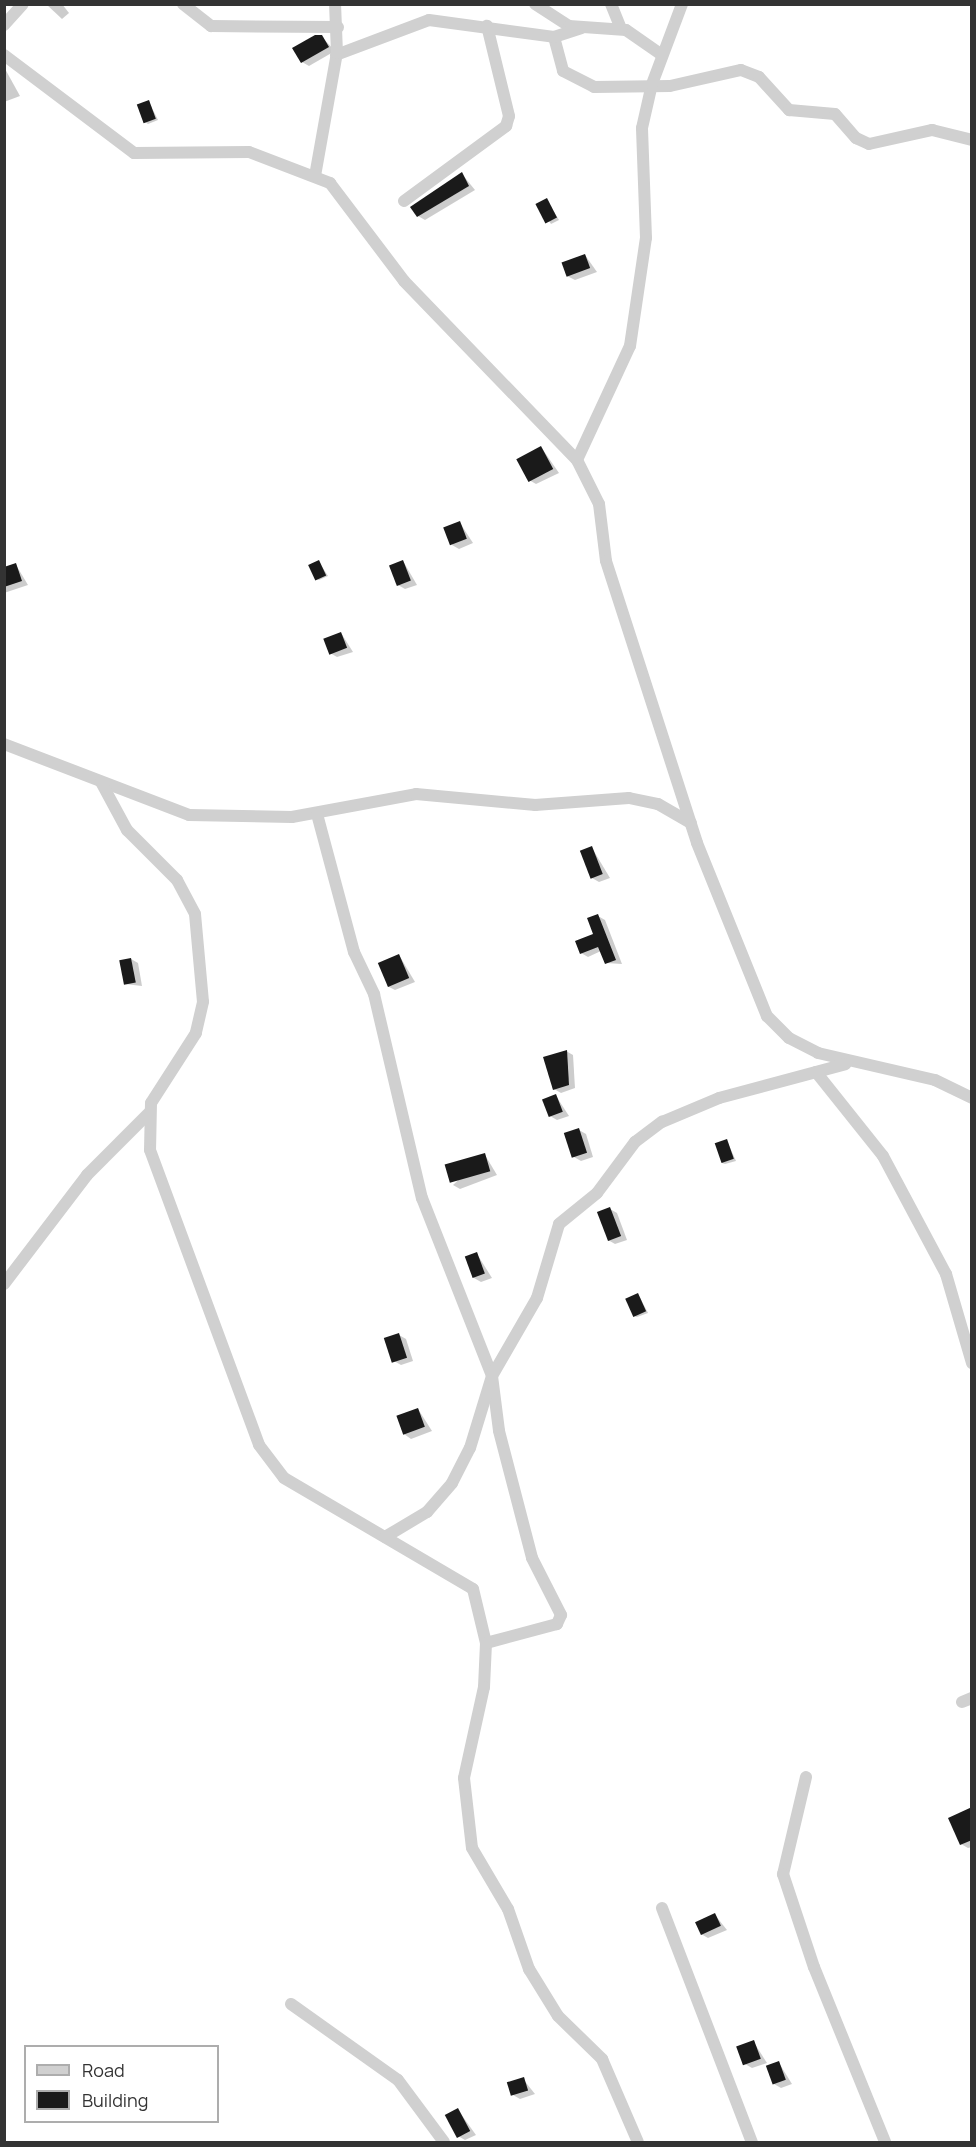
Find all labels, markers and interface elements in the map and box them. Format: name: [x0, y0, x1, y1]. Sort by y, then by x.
legend: [24, 2045, 219, 2123]
text: Road: [82, 2058, 125, 2082]
text: Building: [82, 2088, 148, 2112]

